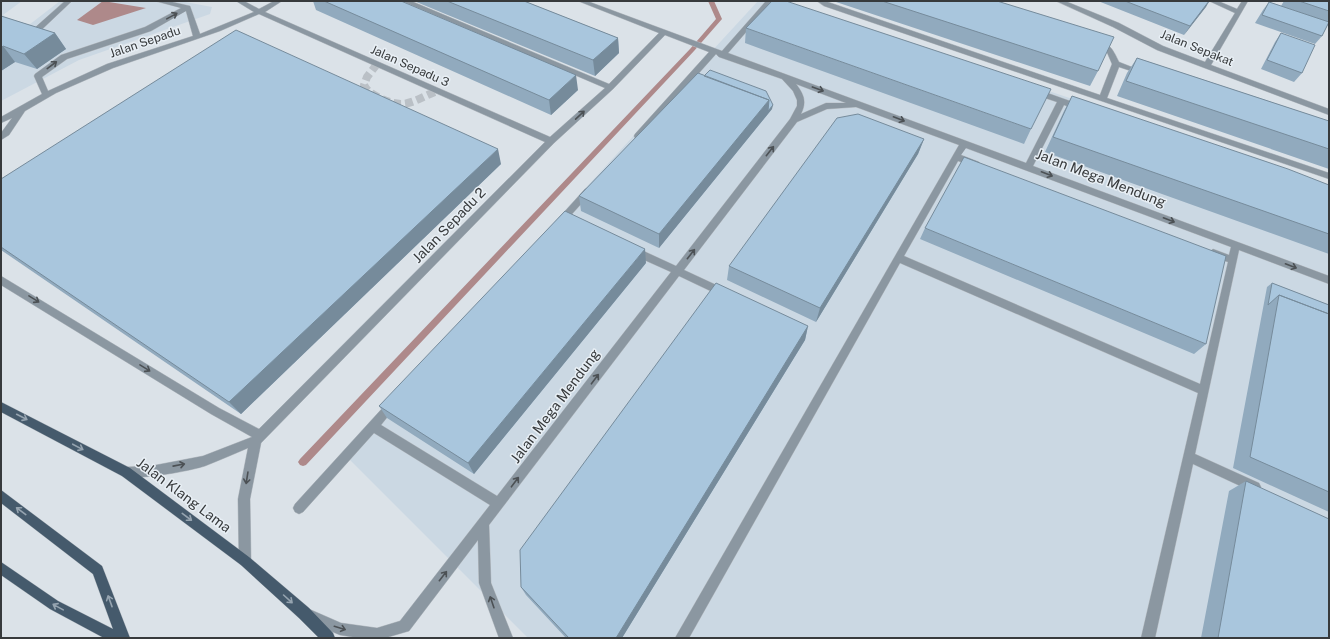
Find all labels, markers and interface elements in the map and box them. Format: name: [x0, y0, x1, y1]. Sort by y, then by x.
one-way arrow: [166, 11, 178, 19]
street label: Jalan Sepadu: [108, 23, 182, 61]
street label: Jalan Sepakat: [1158, 27, 1236, 69]
street label: Jalan Sepadu 3: [369, 42, 451, 90]
one-way arrow: [47, 61, 58, 70]
one-way arrow: [811, 85, 823, 93]
one-way arrow: [575, 110, 585, 119]
one-way arrow: [893, 115, 905, 123]
one-way arrow: [766, 145, 774, 156]
street label: Jalan Mega Mendung: [1034, 146, 1169, 210]
one-way arrow: [1041, 171, 1053, 179]
street label: Jalan Sepadu 2: [409, 184, 489, 266]
one-way arrow: [1163, 216, 1175, 224]
one-way arrow: [687, 248, 695, 259]
one-way arrow: [1284, 262, 1296, 270]
one-way arrow: [28, 295, 39, 303]
street label: Jalan Mega Mendung: [507, 346, 603, 466]
one-way arrow: [139, 364, 151, 372]
one-way arrow: [590, 374, 599, 385]
one-way arrow: [16, 414, 28, 422]
one-way arrow: [72, 443, 84, 451]
street label: Jalan Klang Lama: [134, 454, 234, 536]
one-way arrow: [172, 461, 185, 469]
one-way arrow: [243, 471, 251, 484]
one-way arrow: [511, 477, 520, 488]
one-way arrow: [16, 507, 27, 516]
one-way arrow: [181, 513, 192, 521]
one-way arrow: [439, 570, 448, 581]
one-way arrow: [282, 594, 293, 603]
one-way arrow: [105, 596, 113, 608]
one-way arrow: [487, 596, 495, 608]
one-way arrow: [52, 602, 64, 610]
one-way arrow: [333, 625, 346, 632]

